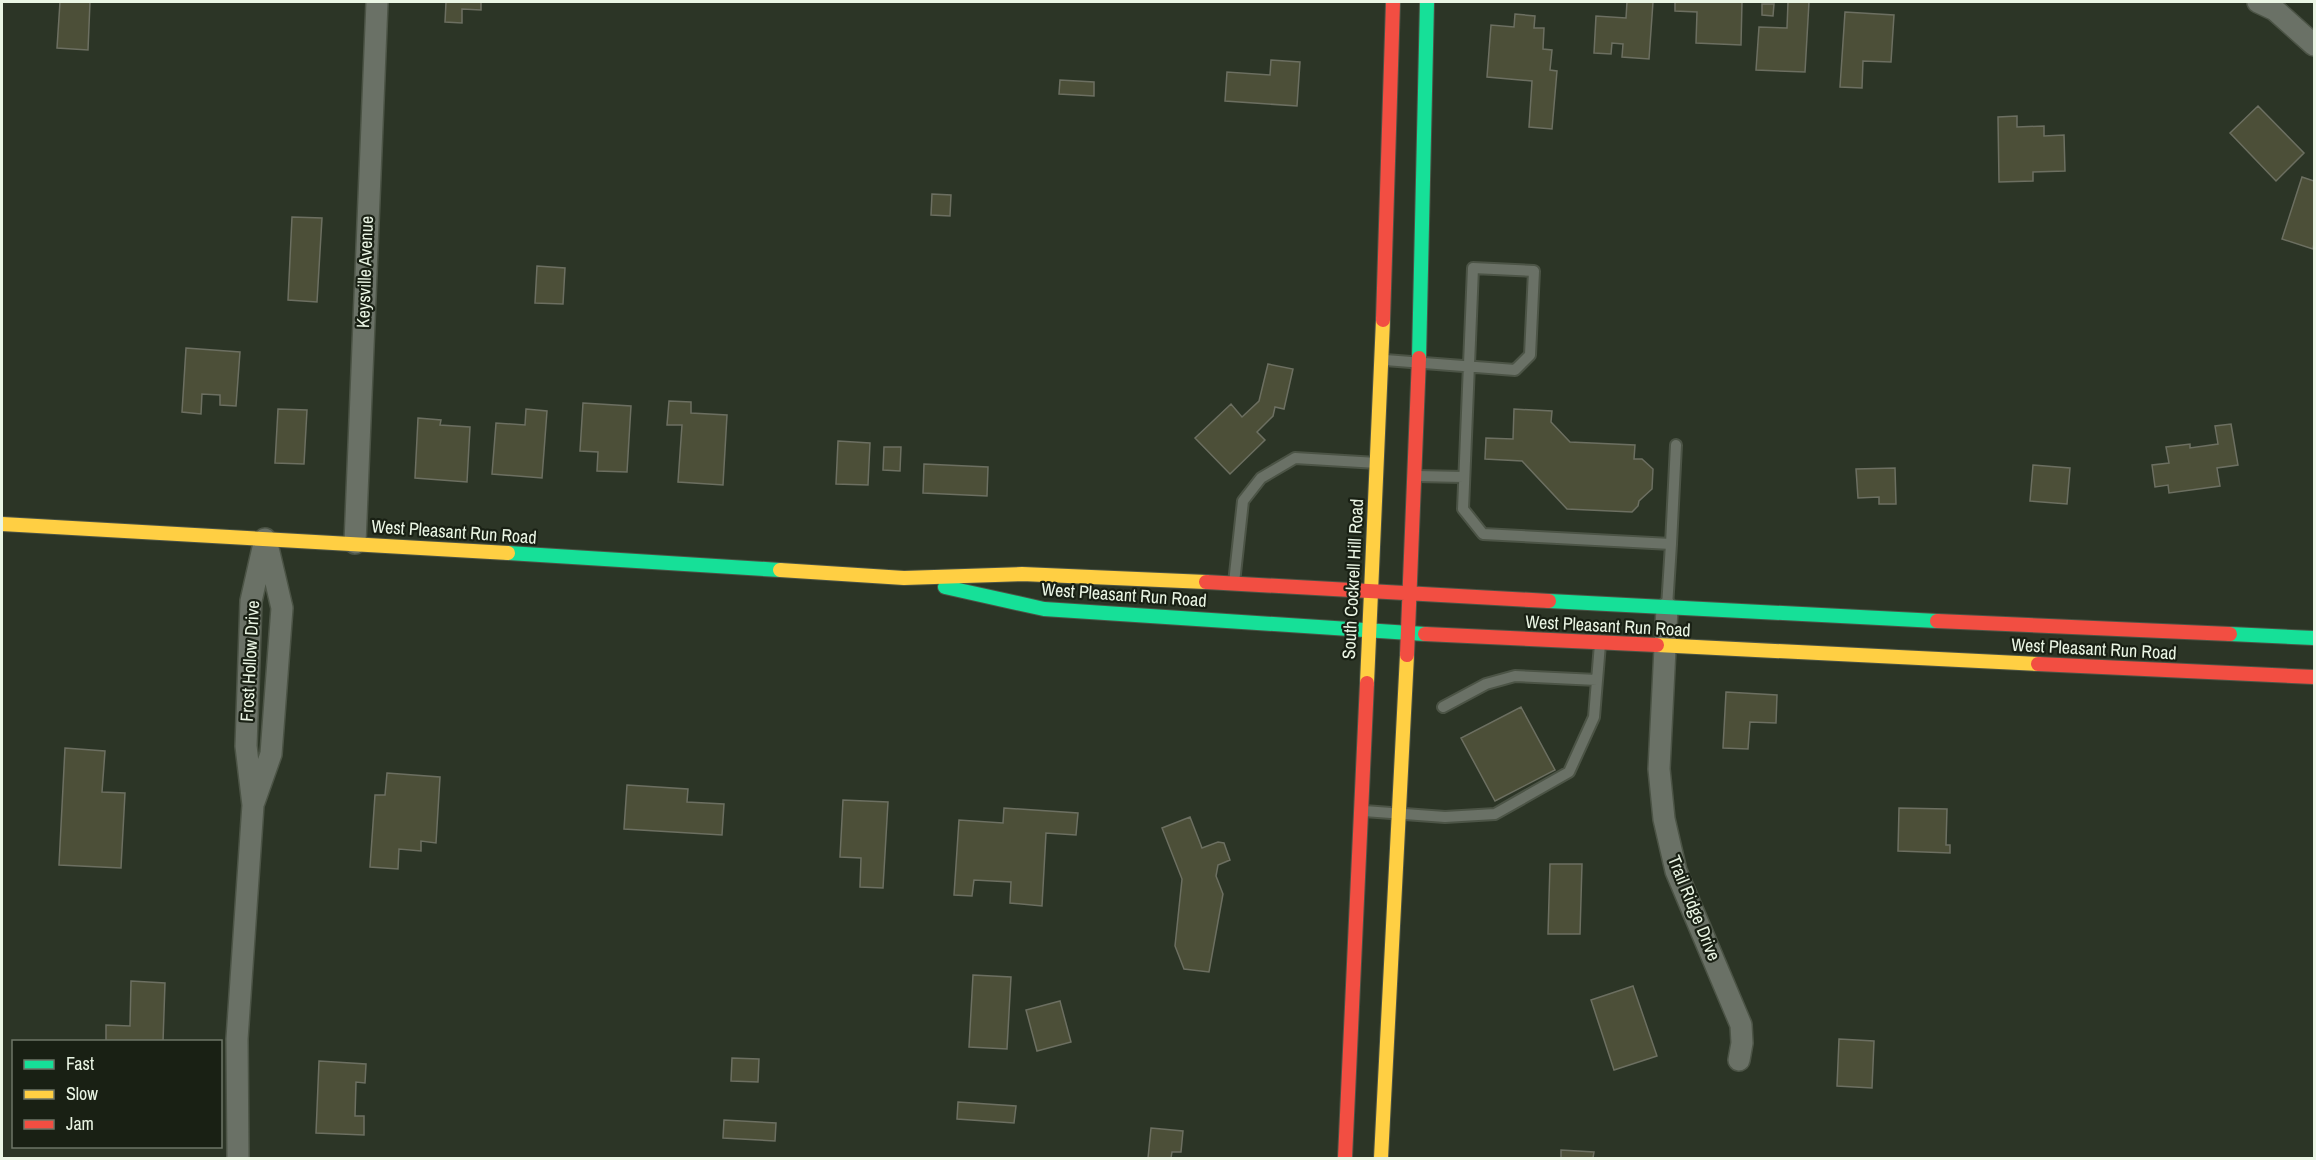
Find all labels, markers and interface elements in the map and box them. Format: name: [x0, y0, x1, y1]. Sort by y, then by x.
street label: Keysville Avenue: [350, 215, 379, 328]
street label: South Cockrell Hill Road: [1336, 498, 1369, 660]
street label: West Pleasant Run Road: [371, 513, 537, 550]
street label: West Pleasant Run Road: [1041, 576, 1207, 613]
street label: Frost Hollow Drive: [234, 600, 265, 722]
street label: West Pleasant Run Road: [1525, 609, 1691, 642]
street label: West Pleasant Run Road: [2011, 632, 2177, 665]
street label: Trail Ridge Drive: [1662, 851, 1727, 964]
legend: [12, 1040, 222, 1148]
text: Fast: [66, 1051, 94, 1076]
text: Slow: [66, 1081, 98, 1106]
text: Jam: [66, 1111, 94, 1136]

